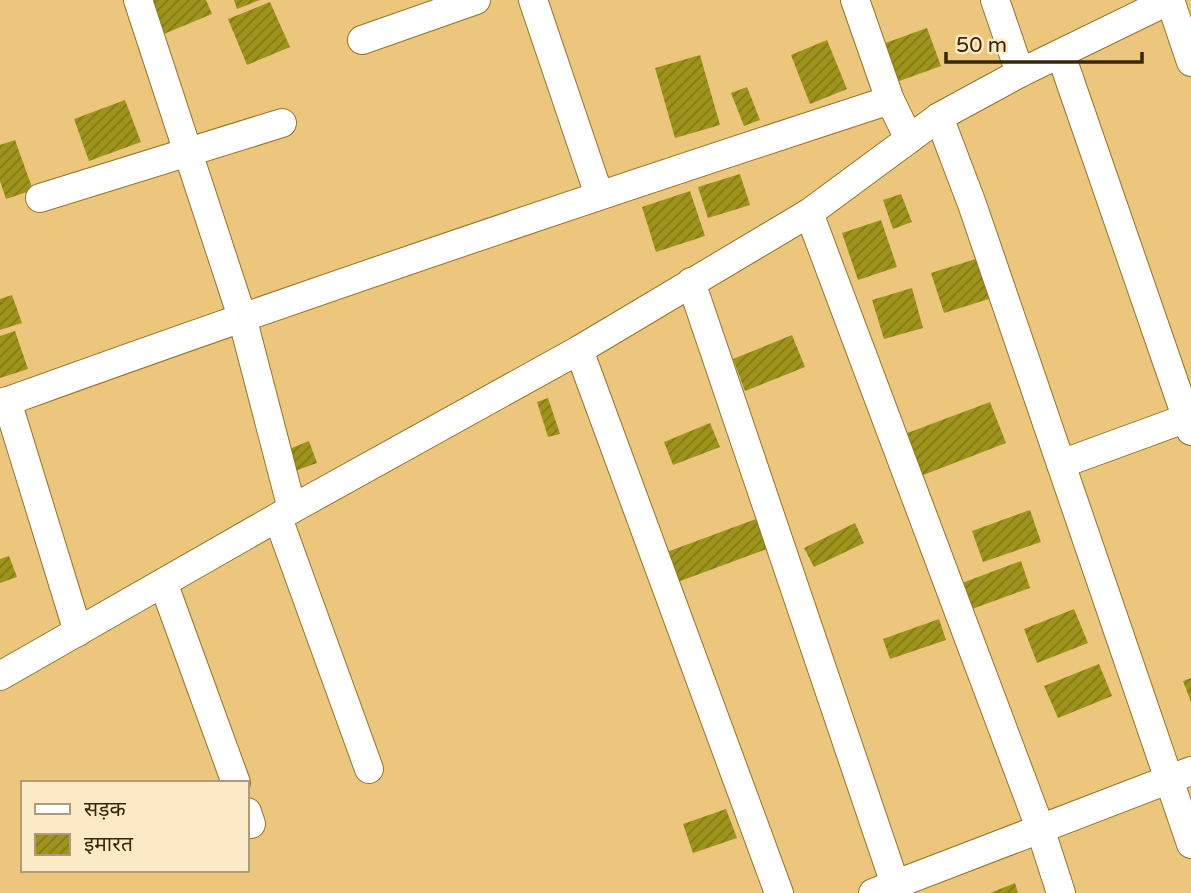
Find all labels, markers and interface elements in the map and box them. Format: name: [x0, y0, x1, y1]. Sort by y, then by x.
scale bar: [946, 21, 1142, 65]
text: 50 m: [956, 33, 1007, 58]
legend: [21, 781, 248, 872]
text: सड़क: [84, 797, 126, 822]
text: इमारत: [84, 832, 134, 857]

